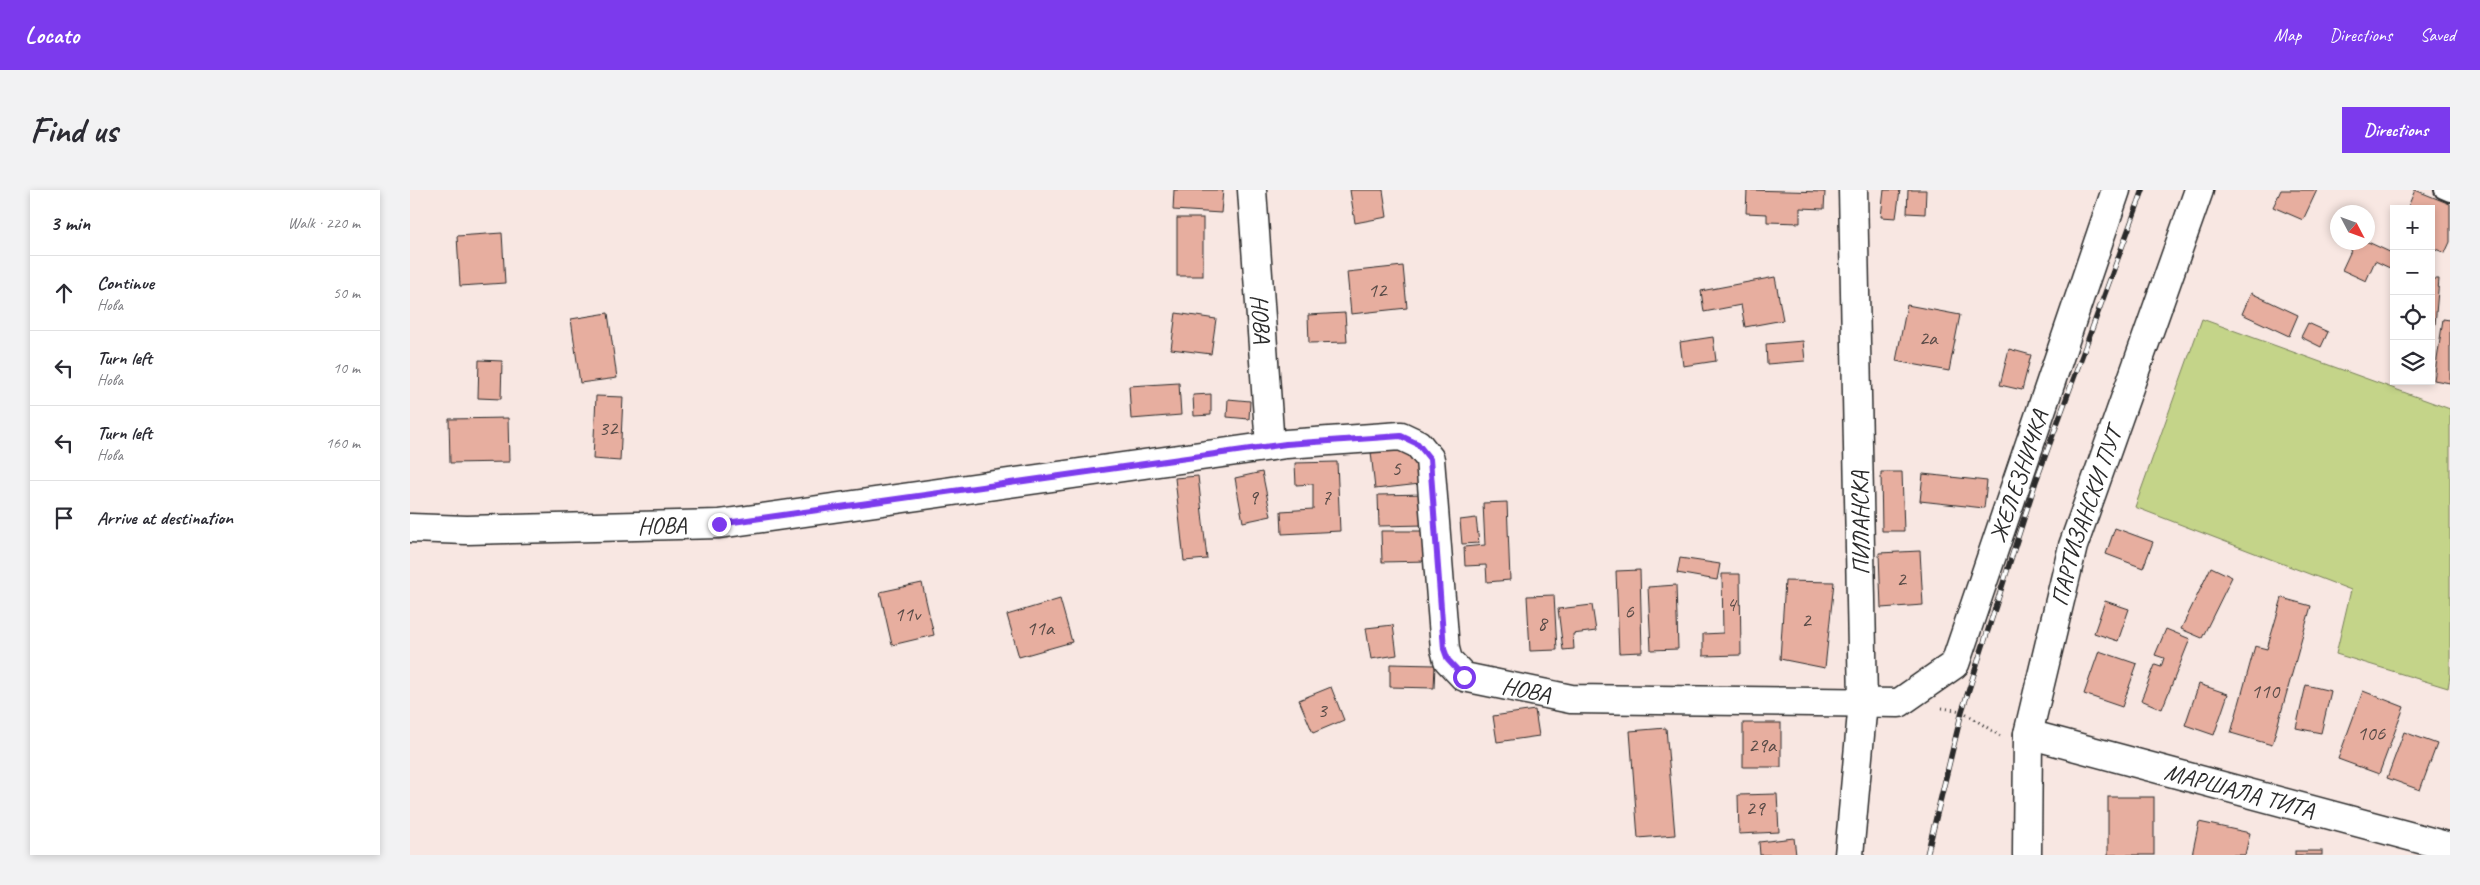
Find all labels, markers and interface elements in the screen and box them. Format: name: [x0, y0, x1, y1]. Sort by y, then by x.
text: Locato: [25, 20, 79, 50]
text: Map: [2274, 24, 2301, 46]
text: Directions: [2329, 24, 2392, 46]
text: Saved: [2420, 24, 2455, 46]
button: Directions: [2342, 107, 2450, 153]
text: Find us: [30, 108, 117, 153]
north arrow: [2330, 205, 2375, 250]
map controls: [2390, 205, 2435, 385]
button: +: [2390, 205, 2435, 250]
text: 3 min: [50, 210, 90, 236]
text: Walk · 220 m: [288, 213, 360, 233]
button: −: [2390, 250, 2435, 295]
text: Continue: [97, 271, 154, 295]
house number: 12: [1368, 277, 1388, 303]
icon: ahead: [50, 279, 78, 307]
text: 50 m: [333, 283, 360, 303]
street label: НОВА: [1244, 293, 1278, 345]
text: Нова: [97, 295, 123, 315]
button: locate: [2390, 295, 2435, 340]
house number: 2a: [1919, 325, 1939, 351]
button: layers: [2390, 340, 2435, 385]
text: Turn left: [97, 346, 152, 370]
icon: left: [50, 354, 78, 382]
text: 10 m: [333, 358, 360, 378]
text: Нова: [97, 370, 123, 390]
street label: ЖЕЛЕЗНИЧКА: [1982, 406, 2055, 546]
house number: 32: [599, 415, 619, 441]
street label: ПАРТИЗАНСКИ ПУТ: [2044, 418, 2131, 609]
text: Turn left: [97, 421, 152, 445]
icon: left: [50, 429, 78, 457]
text: 160 m: [326, 433, 360, 453]
text: Нова: [97, 445, 123, 465]
house number: 5: [1391, 455, 1402, 481]
street label: ПИЛАНСКА: [1844, 470, 1876, 575]
house number: 9: [1248, 484, 1259, 510]
house number: 7: [1321, 484, 1332, 510]
icon: arrive: [50, 504, 78, 532]
text: Arrive at destination: [97, 506, 233, 530]
street label: НОВА: [637, 510, 688, 541]
route end: [708, 513, 731, 536]
house number: 2: [1896, 566, 1907, 592]
house number: 4: [1726, 591, 1738, 617]
house number: 6: [1624, 598, 1634, 624]
house number: 11v: [894, 601, 922, 627]
house number: 2: [1801, 607, 1812, 633]
house number: 8: [1537, 610, 1549, 636]
house number: 11a: [1026, 615, 1056, 641]
route start: [1453, 666, 1476, 689]
street label: НОВА: [1499, 670, 1554, 710]
house number: 110: [2251, 678, 2281, 704]
house number: 3: [1317, 697, 1328, 723]
house number: 106: [2357, 720, 2386, 746]
house number: 29a: [1748, 732, 1778, 758]
street label: МАРШАЛА ТИТА: [2161, 756, 2319, 825]
house number: 29: [1746, 795, 1766, 821]

